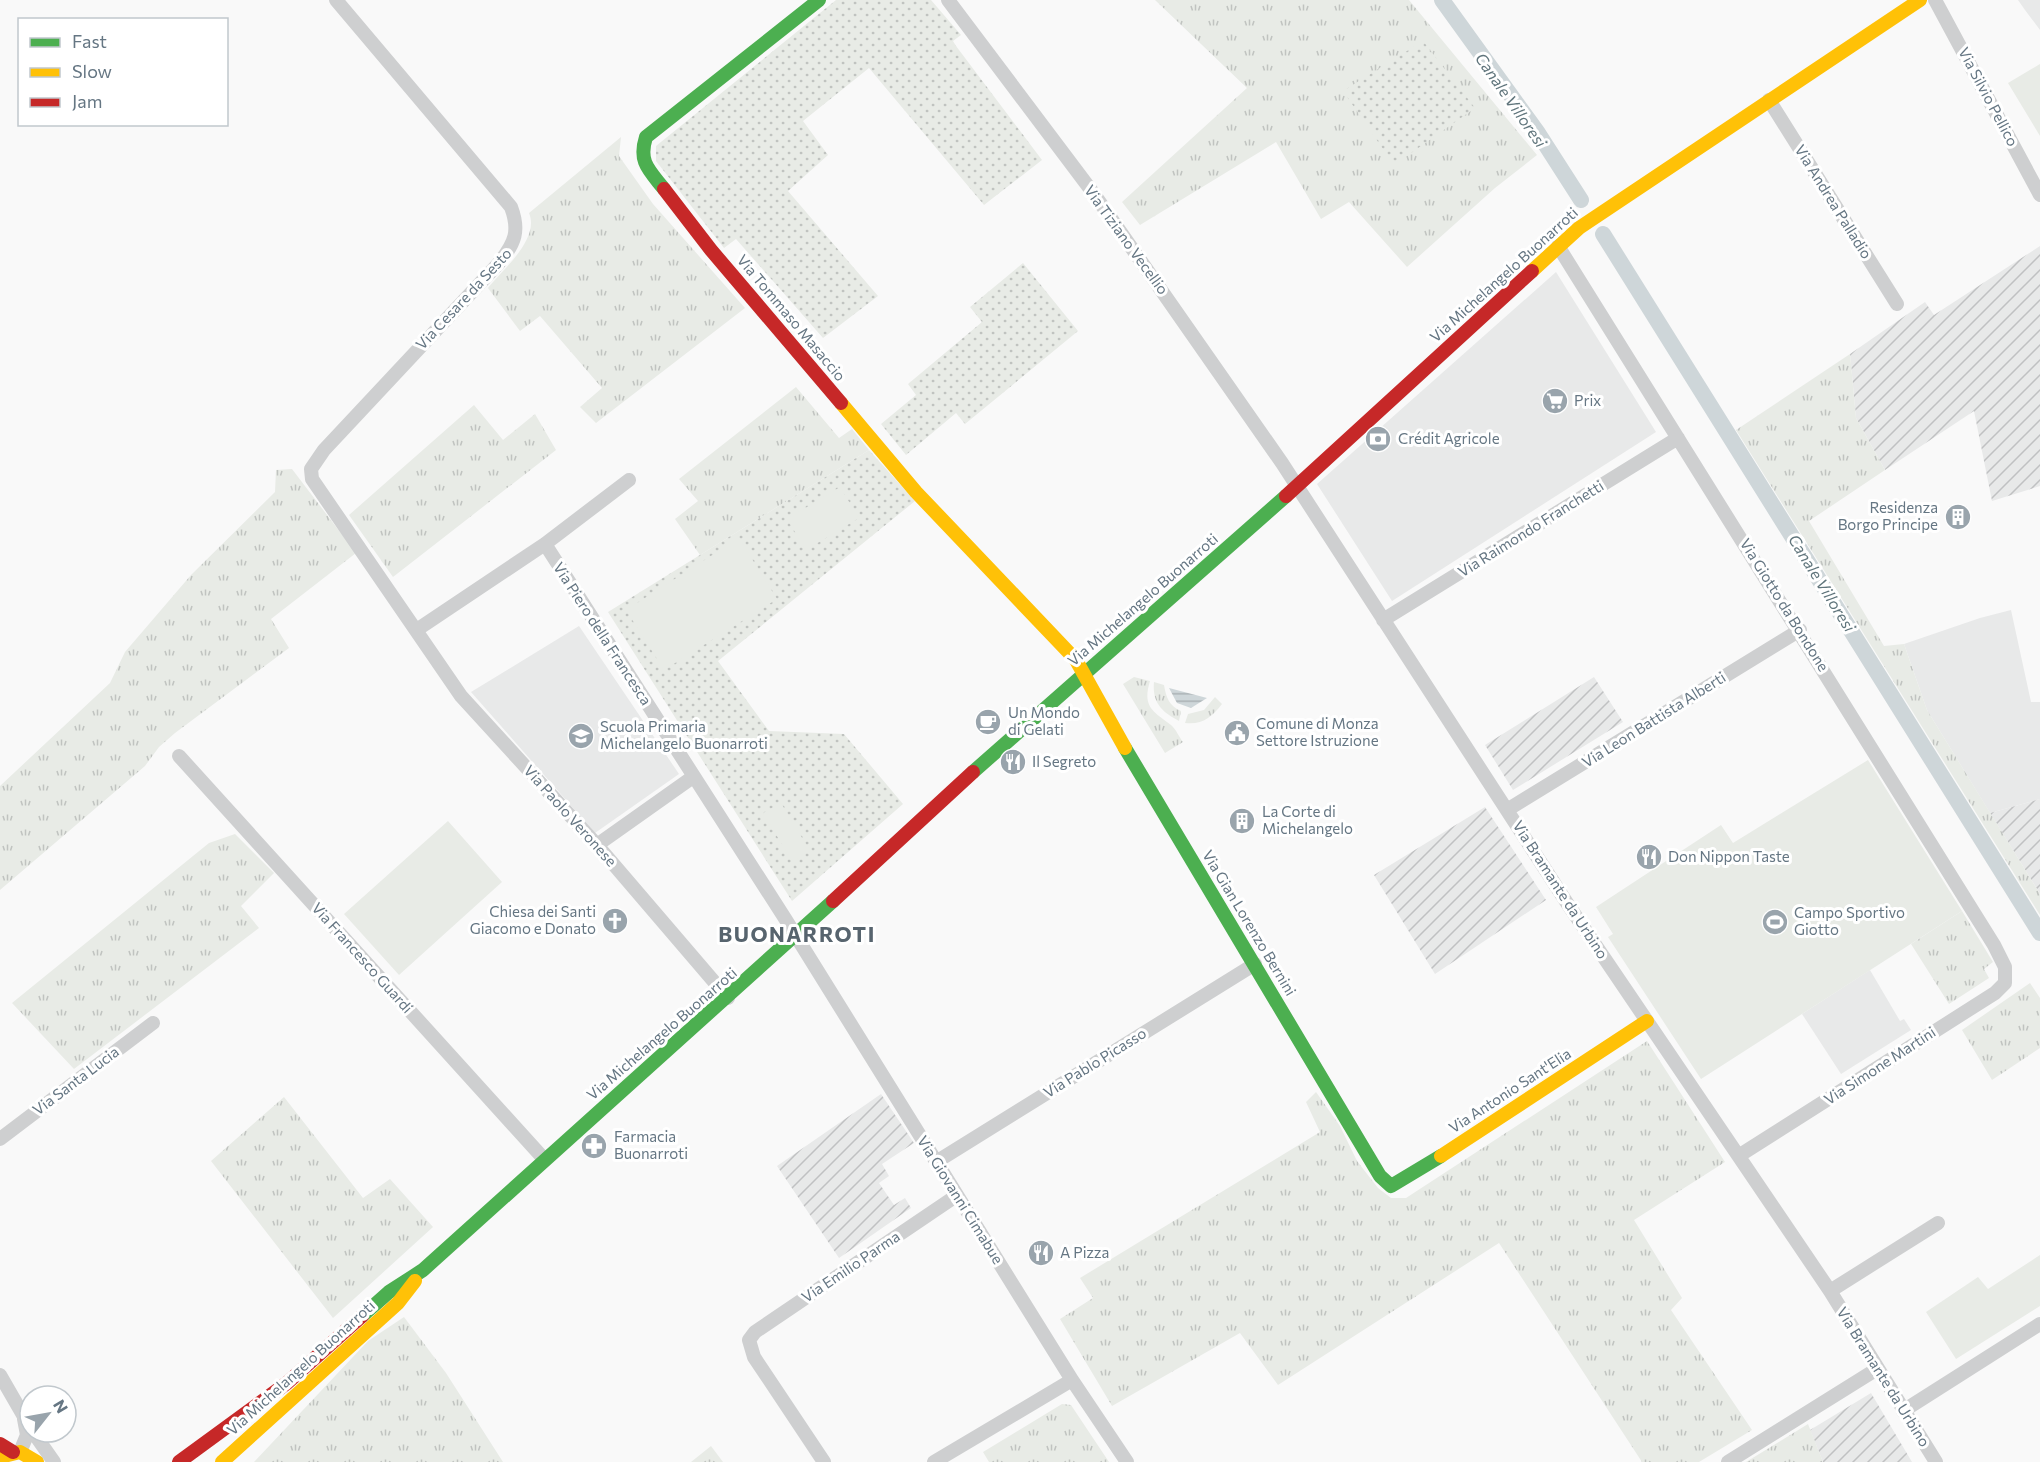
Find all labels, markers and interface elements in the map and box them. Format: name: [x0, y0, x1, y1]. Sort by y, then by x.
legend: [18, 18, 228, 126]
text: Fast: [72, 30, 107, 52]
street label: Via Silvio Pellico: [1955, 44, 2023, 149]
water label: Canale Villoresi: [1472, 49, 1552, 151]
text: Slow: [72, 60, 112, 82]
text: Jam: [72, 90, 102, 112]
street label: Via Andrea Palladio: [1791, 141, 1876, 262]
street label: Via Tiziano Vecellio: [1081, 181, 1173, 298]
street label: Via Michelangelo Buonarroti: [1426, 203, 1581, 345]
street label: Via Cesare da Sesto: [412, 244, 515, 353]
street label: Via Tommaso Masaccio: [734, 251, 850, 384]
supermarket icon: Prix: [1540, 386, 1570, 416]
place label: Prix: [1574, 391, 1601, 409]
bank icon: Crédit Agricole: [1363, 424, 1393, 454]
place label: Crédit Agricole: [1398, 429, 1500, 447]
street label: Via Raimondo Franchetti: [1454, 476, 1607, 580]
place label: Residenza Borgo Principe: [1838, 498, 1938, 533]
building icon: Residenza Borgo Principe: [1943, 502, 1973, 532]
street label: Via Michelangelo Buonarroti: [1064, 529, 1221, 669]
water label: Canale Villoresi: [1785, 531, 1860, 636]
street label: Via Giotto da Bondone: [1737, 535, 1833, 674]
street label: Via Piero della Francesca: [550, 559, 656, 708]
street label: Via Leon Battista Alberti: [1578, 668, 1729, 771]
place label: Un Mondo di Gelati: [1008, 703, 1080, 738]
cafe icon: Un Mondo di Gelati: [973, 707, 1003, 737]
place label: Comune di Monza Settore Istruzione: [1256, 714, 1379, 749]
place label: Scuola Primaria Michelangelo Buonarroti: [600, 717, 768, 752]
public building icon: Comune di Monza Settore Istruzione: [1222, 718, 1252, 748]
school or university icon: Scuola Primaria Michelangelo Buonarroti: [566, 721, 596, 751]
restaurant icon: Il Segreto: [998, 747, 1028, 777]
place label: Il Segreto: [1032, 752, 1096, 770]
street label: Via Paolo Veronese: [521, 761, 621, 870]
place label: La Corte di Michelangelo: [1262, 802, 1353, 837]
building icon: La Corte di Michelangelo: [1227, 806, 1257, 836]
street label: Via Bramante da Urbino: [1509, 817, 1612, 962]
restaurant icon: Don Nippon Taste: [1634, 842, 1664, 872]
street label: Via Gian Lorenzo Bernini: [1199, 846, 1300, 999]
place label: Don Nippon Taste: [1668, 847, 1790, 865]
street label: Via Francesco Guardi: [308, 898, 417, 1016]
place label: Chiesa dei Santi Giacomo e Donato: [470, 902, 596, 937]
place label: Campo Sportivo Giotto: [1794, 903, 1905, 938]
church icon: Chiesa dei Santi Giacomo e Donato: [600, 906, 630, 936]
sports icon: Campo Sportivo Giotto: [1760, 907, 1790, 937]
district label: BUONARROTI: [718, 921, 876, 946]
street label: Via Michelangelo Buonarroti: [583, 963, 740, 1103]
street label: Via Simone Martini: [1820, 1022, 1939, 1108]
street label: Via Pablo Picasso: [1040, 1023, 1149, 1101]
street label: Via Santa Lucia: [29, 1042, 122, 1118]
street label: Via Antonio Sant'Elia: [1445, 1044, 1574, 1136]
place label: Farmacia Buonarroti: [614, 1127, 688, 1162]
pharmacy icon: Farmacia Buonarroti: [579, 1131, 609, 1161]
street label: Via Giovanni Cimabue: [914, 1132, 1008, 1267]
street label: Via Emilio Parma: [798, 1227, 903, 1306]
restaurant icon: A Pizza: [1026, 1238, 1056, 1268]
place label: A Pizza: [1060, 1243, 1109, 1261]
street label: Via Michelangelo Buonarroti: [223, 1296, 378, 1438]
street label: Via Bramante da Urbino: [1833, 1303, 1934, 1450]
north arrow: [18, 1384, 78, 1444]
text: N: [50, 1396, 73, 1416]

